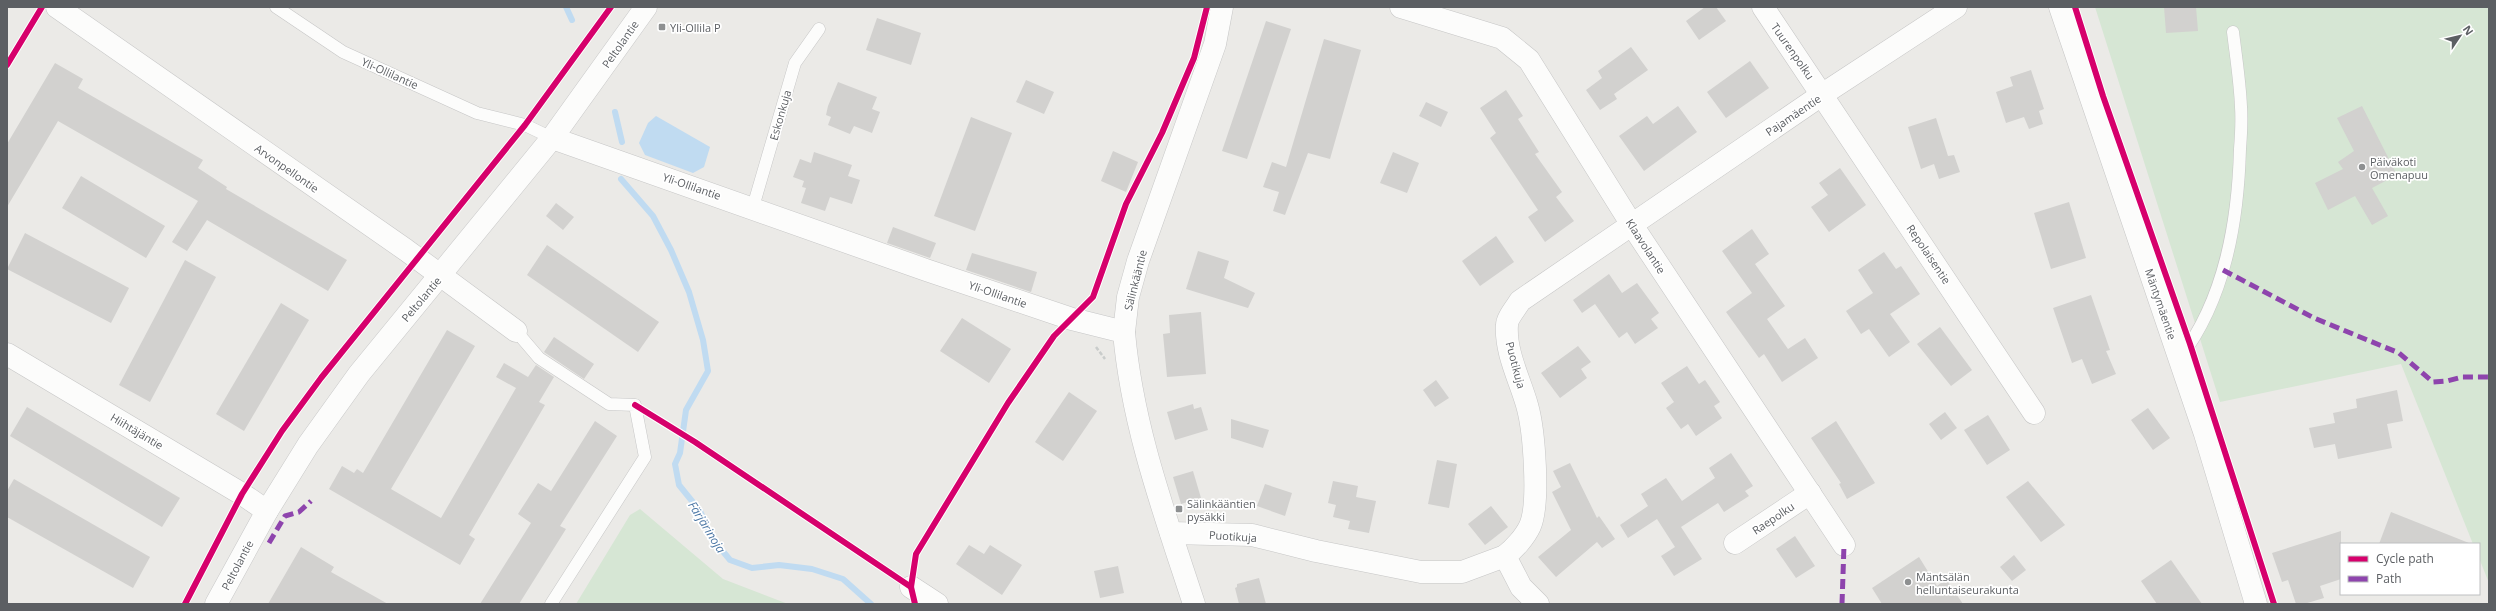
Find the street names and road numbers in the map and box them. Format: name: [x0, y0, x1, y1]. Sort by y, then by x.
street label: Peltolantie: [598, 17, 642, 71]
street label: Tuurenpolku: [1768, 20, 1818, 82]
street label: Yli-Ollilantie: [359, 54, 421, 92]
street label: Eskonkuja: [766, 88, 794, 142]
street label: Pajamäentie: [1762, 91, 1824, 139]
street label: Arvonpellontie: [252, 140, 322, 196]
street label: Yli-Ollilantie: [661, 169, 723, 203]
street label: Klaavolantie: [1623, 216, 1669, 276]
street label: Repolaisentie: [1903, 221, 1955, 287]
street label: Sälinkääntie: [1120, 248, 1150, 312]
street label: Mäntymäentie: [2142, 266, 2180, 342]
street label: Peltolantie: [398, 273, 444, 325]
street label: Yli-Ollilantie: [967, 277, 1029, 311]
street label: Puotikuja: [1503, 340, 1529, 390]
street label: Hiihtäjäntie: [108, 409, 166, 453]
street label: Raepolku: [1749, 498, 1797, 538]
street label: Puotikuja: [1208, 527, 1258, 545]
street label: Peltolantie: [218, 537, 256, 593]

